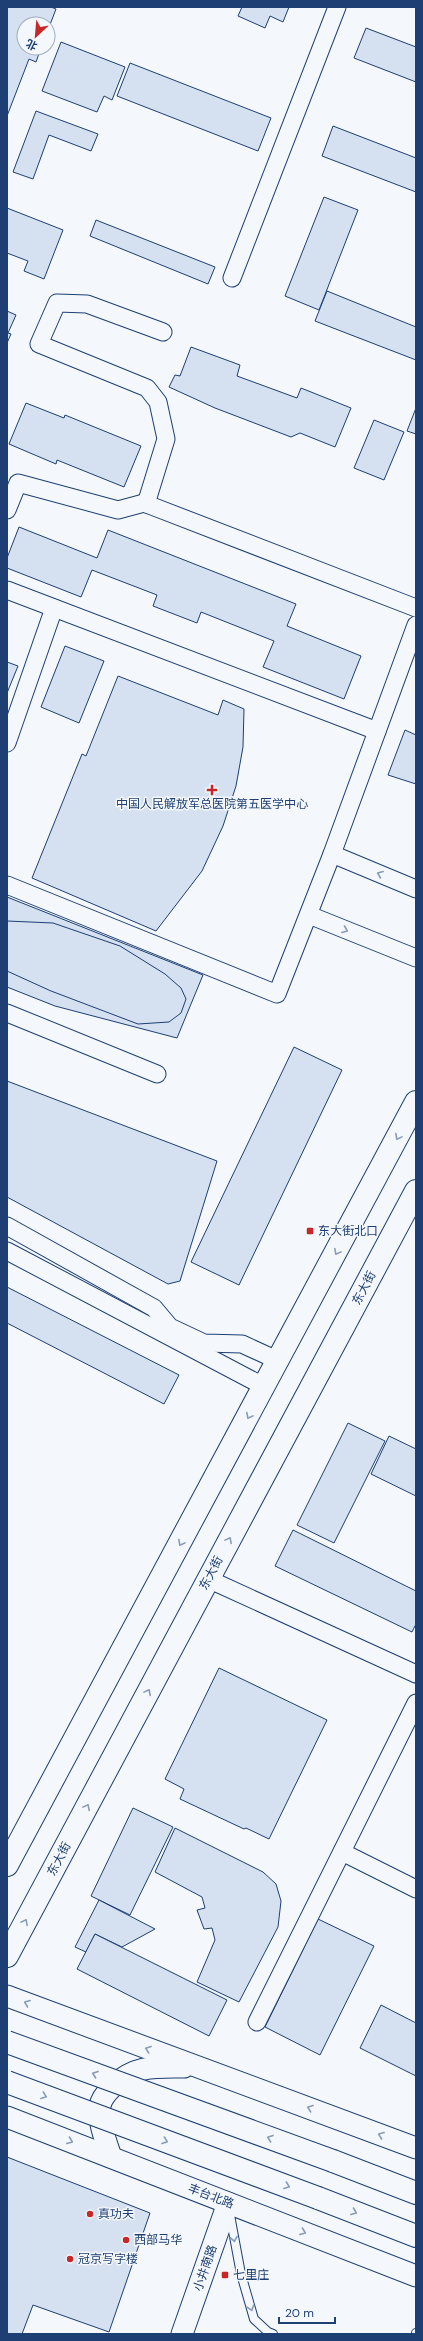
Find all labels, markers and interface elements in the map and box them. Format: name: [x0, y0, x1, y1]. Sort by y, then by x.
north arrow: [16, 16, 56, 56]
text: 北: [24, 36, 40, 54]
marker: 中国人民解放军总医院第五医学中心: [206, 784, 218, 796]
place label: 中国人民解放军总医院第五医学中心: [116, 796, 308, 812]
one-way arrow: [377, 871, 384, 879]
one-way arrow: [342, 925, 349, 933]
one-way arrow: [395, 1133, 402, 1140]
place label: 东大街北口: [318, 1223, 378, 1239]
marker: 东大街北口: [305, 1226, 315, 1236]
one-way arrow: [334, 1248, 342, 1255]
street label: 东大街: [348, 1268, 380, 1308]
one-way arrow: [247, 1412, 254, 1419]
one-way arrow: [224, 1537, 231, 1545]
one-way arrow: [178, 1538, 186, 1546]
street label: 东大街: [195, 1553, 227, 1593]
one-way arrow: [143, 1689, 150, 1696]
one-way arrow: [82, 1804, 89, 1811]
street label: 东大街: [43, 1839, 75, 1879]
one-way arrow: [21, 1918, 28, 1926]
one-way arrow: [23, 2000, 30, 2008]
one-way arrow: [145, 2045, 152, 2053]
one-way arrow: [92, 2070, 99, 2079]
one-way arrow: [40, 2091, 47, 2099]
one-way arrow: [306, 2105, 313, 2113]
one-way arrow: [378, 2132, 385, 2140]
one-way arrow: [266, 2135, 273, 2143]
one-way arrow: [66, 2136, 73, 2144]
one-way arrow: [162, 2136, 169, 2145]
street label: 丰台北路: [186, 2180, 236, 2212]
one-way arrow: [284, 2182, 291, 2190]
place label: 真功夫: [98, 2206, 134, 2222]
one-way arrow: [351, 2207, 358, 2215]
marker: 真功夫: [85, 2209, 95, 2219]
one-way arrow: [299, 2227, 307, 2235]
place label: 西部马华: [134, 2232, 182, 2248]
marker: 西部马华: [121, 2235, 131, 2245]
one-way arrow: [229, 2235, 238, 2242]
street label: 小井南路: [190, 2243, 220, 2293]
place label: 冠京写字楼: [78, 2251, 138, 2267]
marker: 冠京写字楼: [65, 2254, 75, 2264]
place label: 七里庄: [233, 2267, 269, 2283]
marker: 七里庄: [220, 2270, 230, 2280]
scale bar: [279, 2299, 335, 2325]
one-way arrow: [246, 2305, 255, 2312]
text: 20 m: [285, 2305, 314, 2321]

